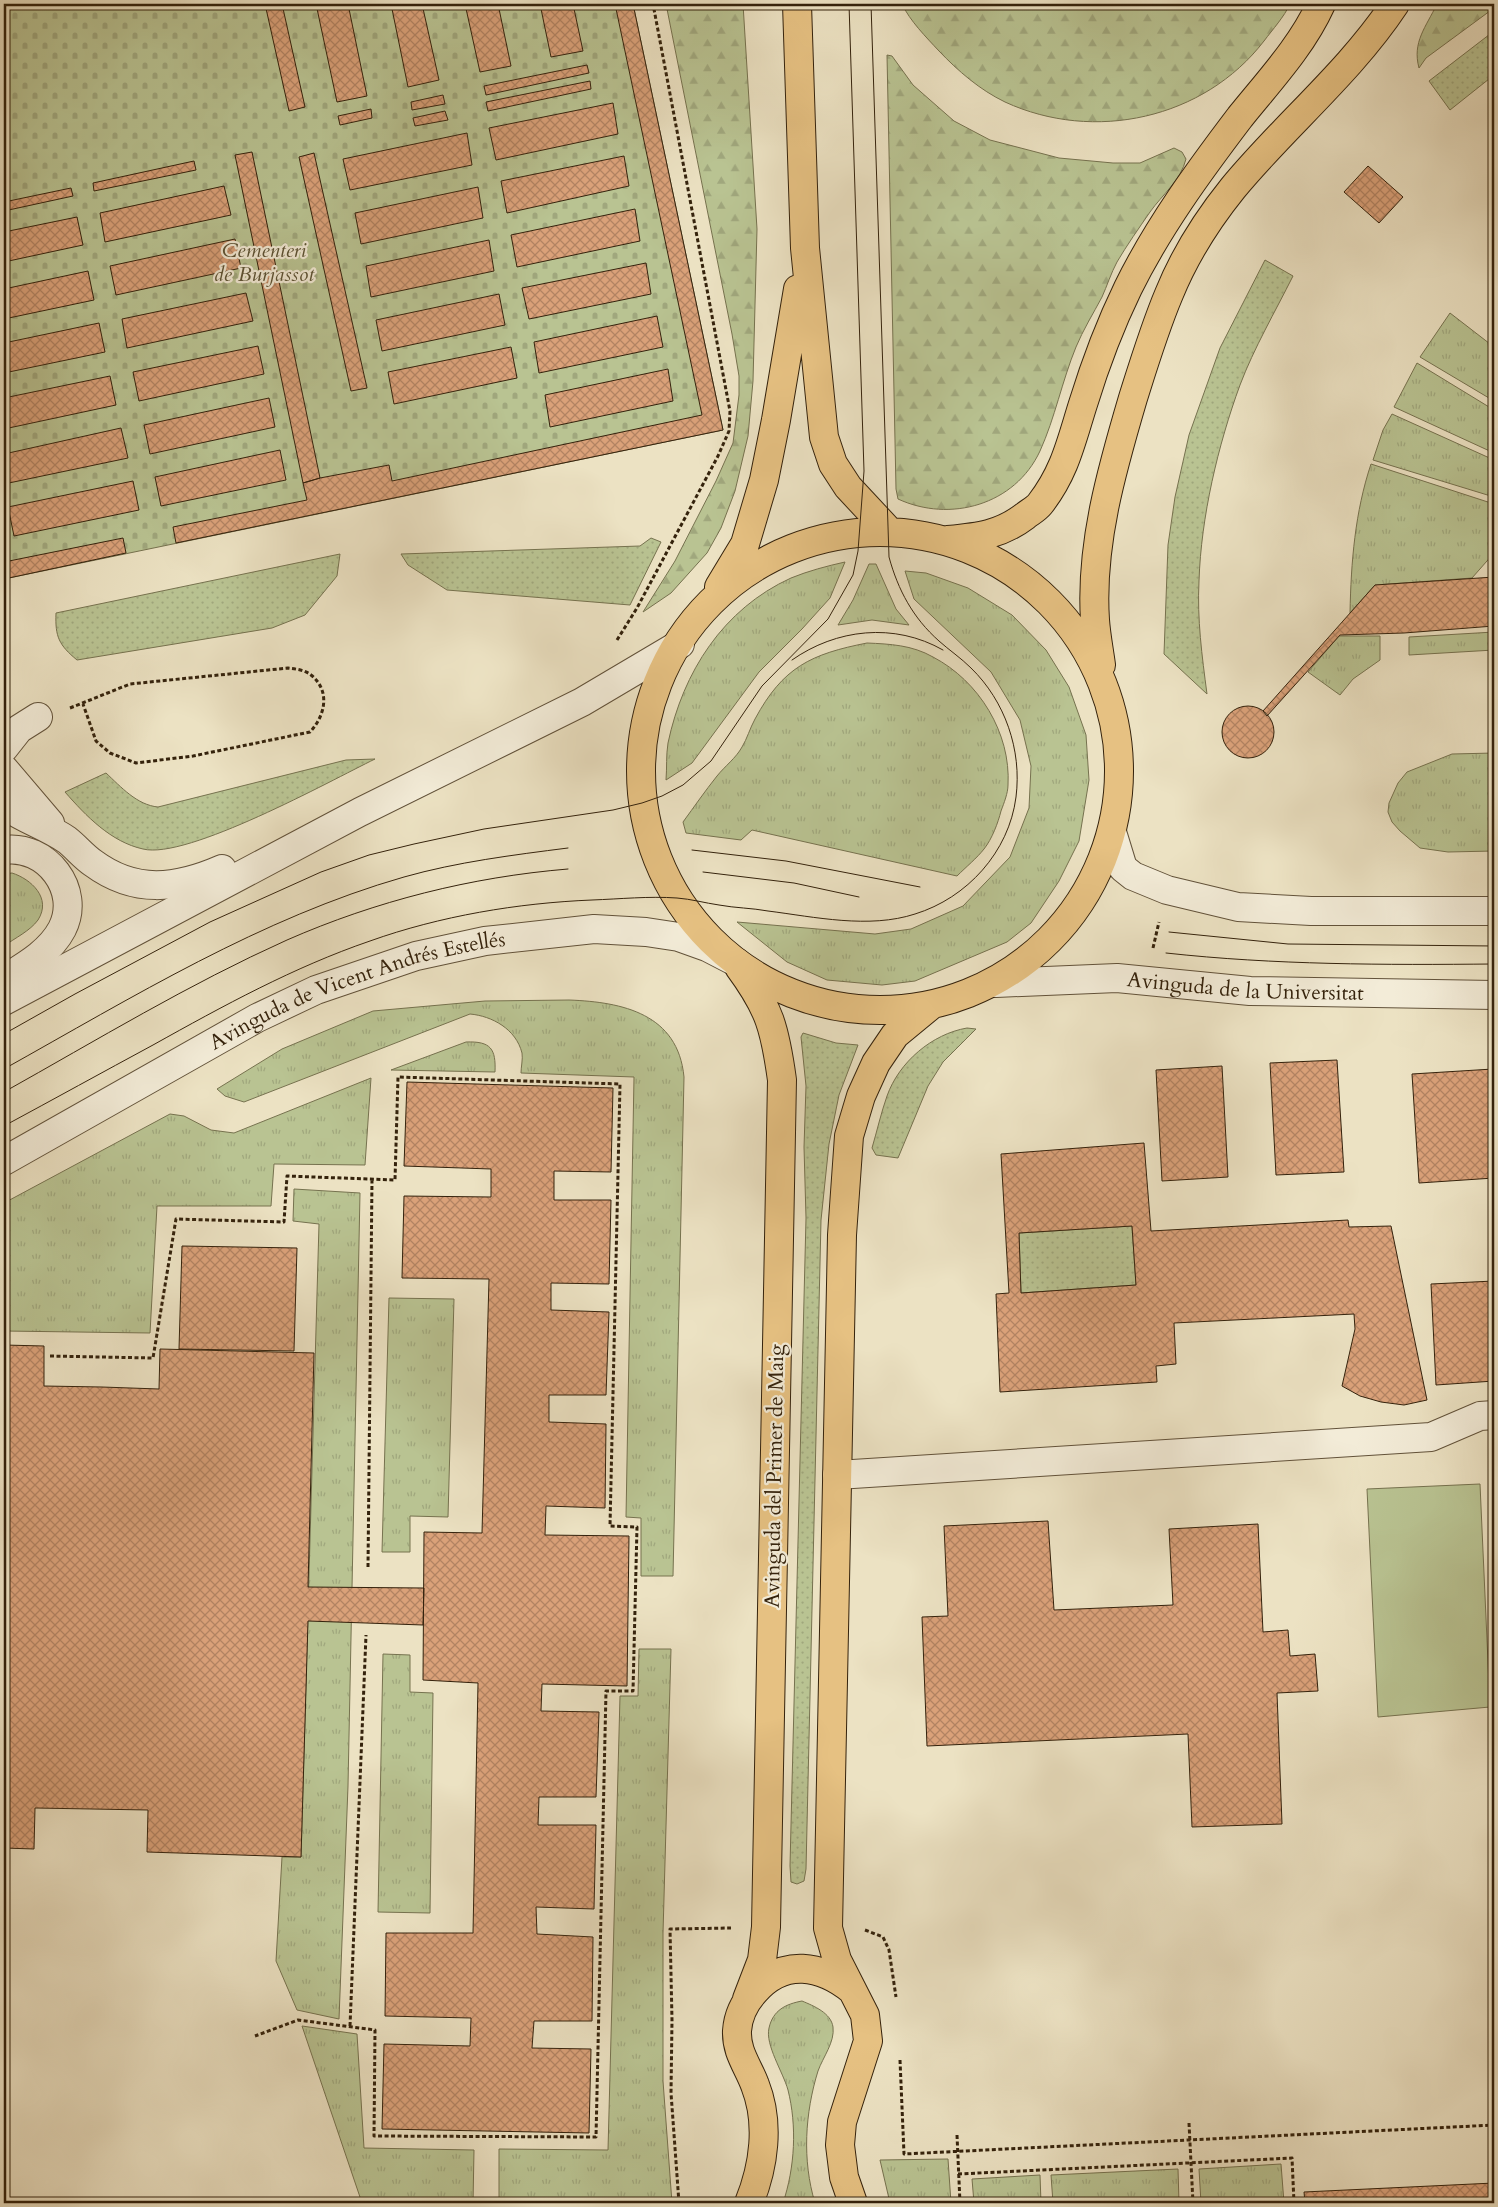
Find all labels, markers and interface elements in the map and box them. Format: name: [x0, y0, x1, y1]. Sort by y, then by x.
park label: Cementeri de Burjassot: [214, 236, 315, 289]
street label: Avinguda de Vicent Andrés Estellés: [204, 925, 507, 1057]
street label: Avinguda de la Universitat: [1126, 965, 1364, 1008]
street label: Avinguda del Primer de Maig: [758, 1344, 791, 1608]

